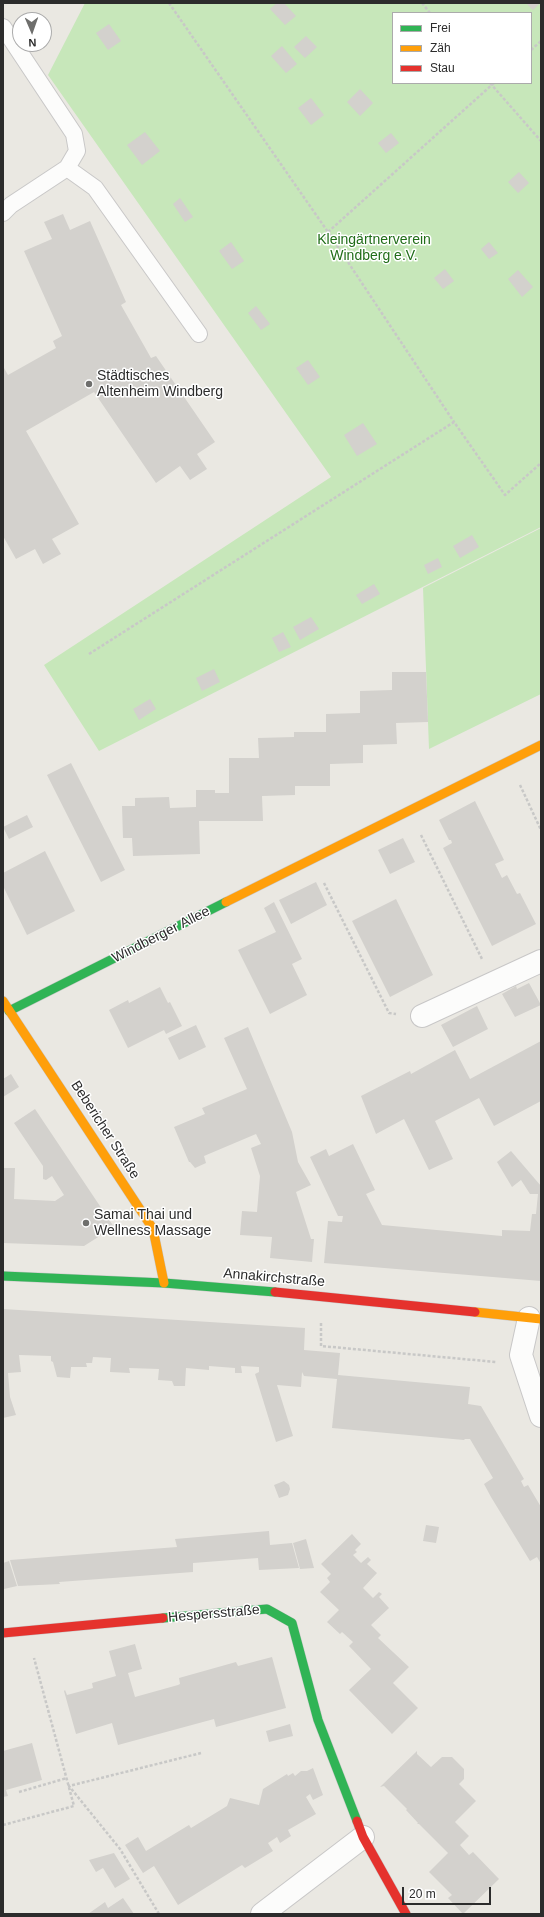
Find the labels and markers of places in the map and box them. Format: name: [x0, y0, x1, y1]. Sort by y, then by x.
place label: Städtisches Altenheim Windberg: [97, 368, 223, 400]
marker: Städtisches Altenheim Windberg: [84, 379, 94, 389]
place label: Samai Thai und Wellness Massage: [94, 1207, 211, 1240]
marker: Samai Thai und Wellness Massage: [81, 1218, 91, 1228]

